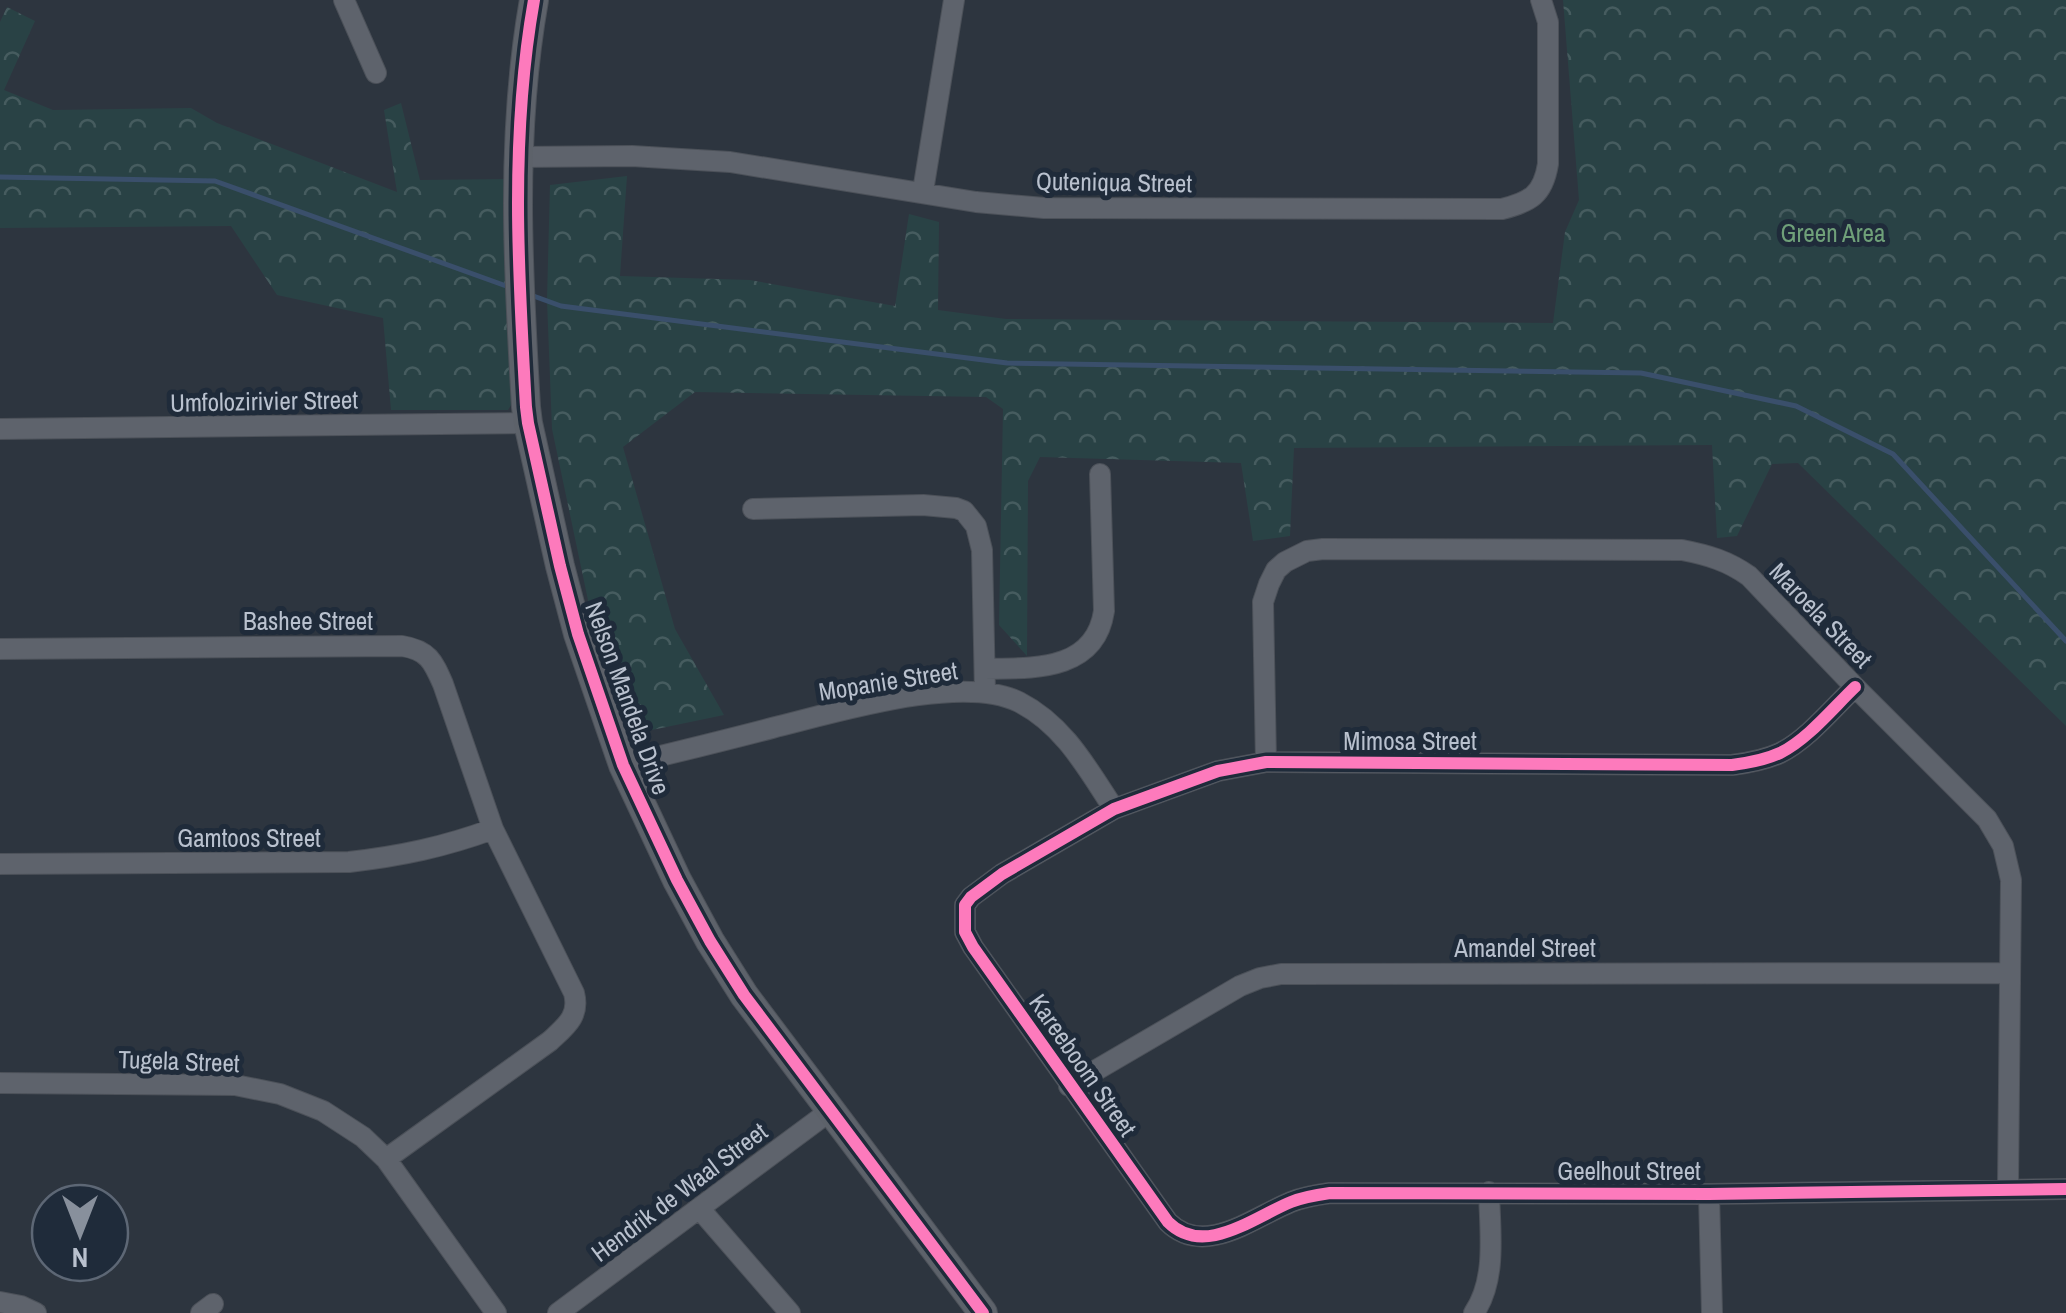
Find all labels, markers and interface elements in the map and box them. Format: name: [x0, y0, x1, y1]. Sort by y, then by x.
street label: Quteniqua Street: [1036, 164, 1193, 200]
park label: Green Area: [1781, 216, 1886, 250]
street label: Umfolozirivier Street: [170, 382, 359, 420]
street label: Maroela Street: [1762, 555, 1880, 675]
street label: Nelson Mandela Drive: [577, 597, 679, 799]
street label: Bashee Street: [243, 604, 373, 638]
street label: Mopanie Street: [816, 653, 960, 709]
street label: Mimosa Street: [1343, 724, 1477, 758]
street label: Gamtoos Street: [177, 821, 321, 855]
street label: Amandel Street: [1453, 931, 1596, 965]
street label: Kareeboom Street: [1021, 987, 1145, 1143]
street label: Tugela Street: [118, 1042, 241, 1080]
street label: Hendrik de Waal Street: [584, 1114, 774, 1269]
street label: Geelhout Street: [1557, 1154, 1701, 1188]
north arrow: [30, 1183, 130, 1283]
text: N: [72, 1239, 88, 1277]

